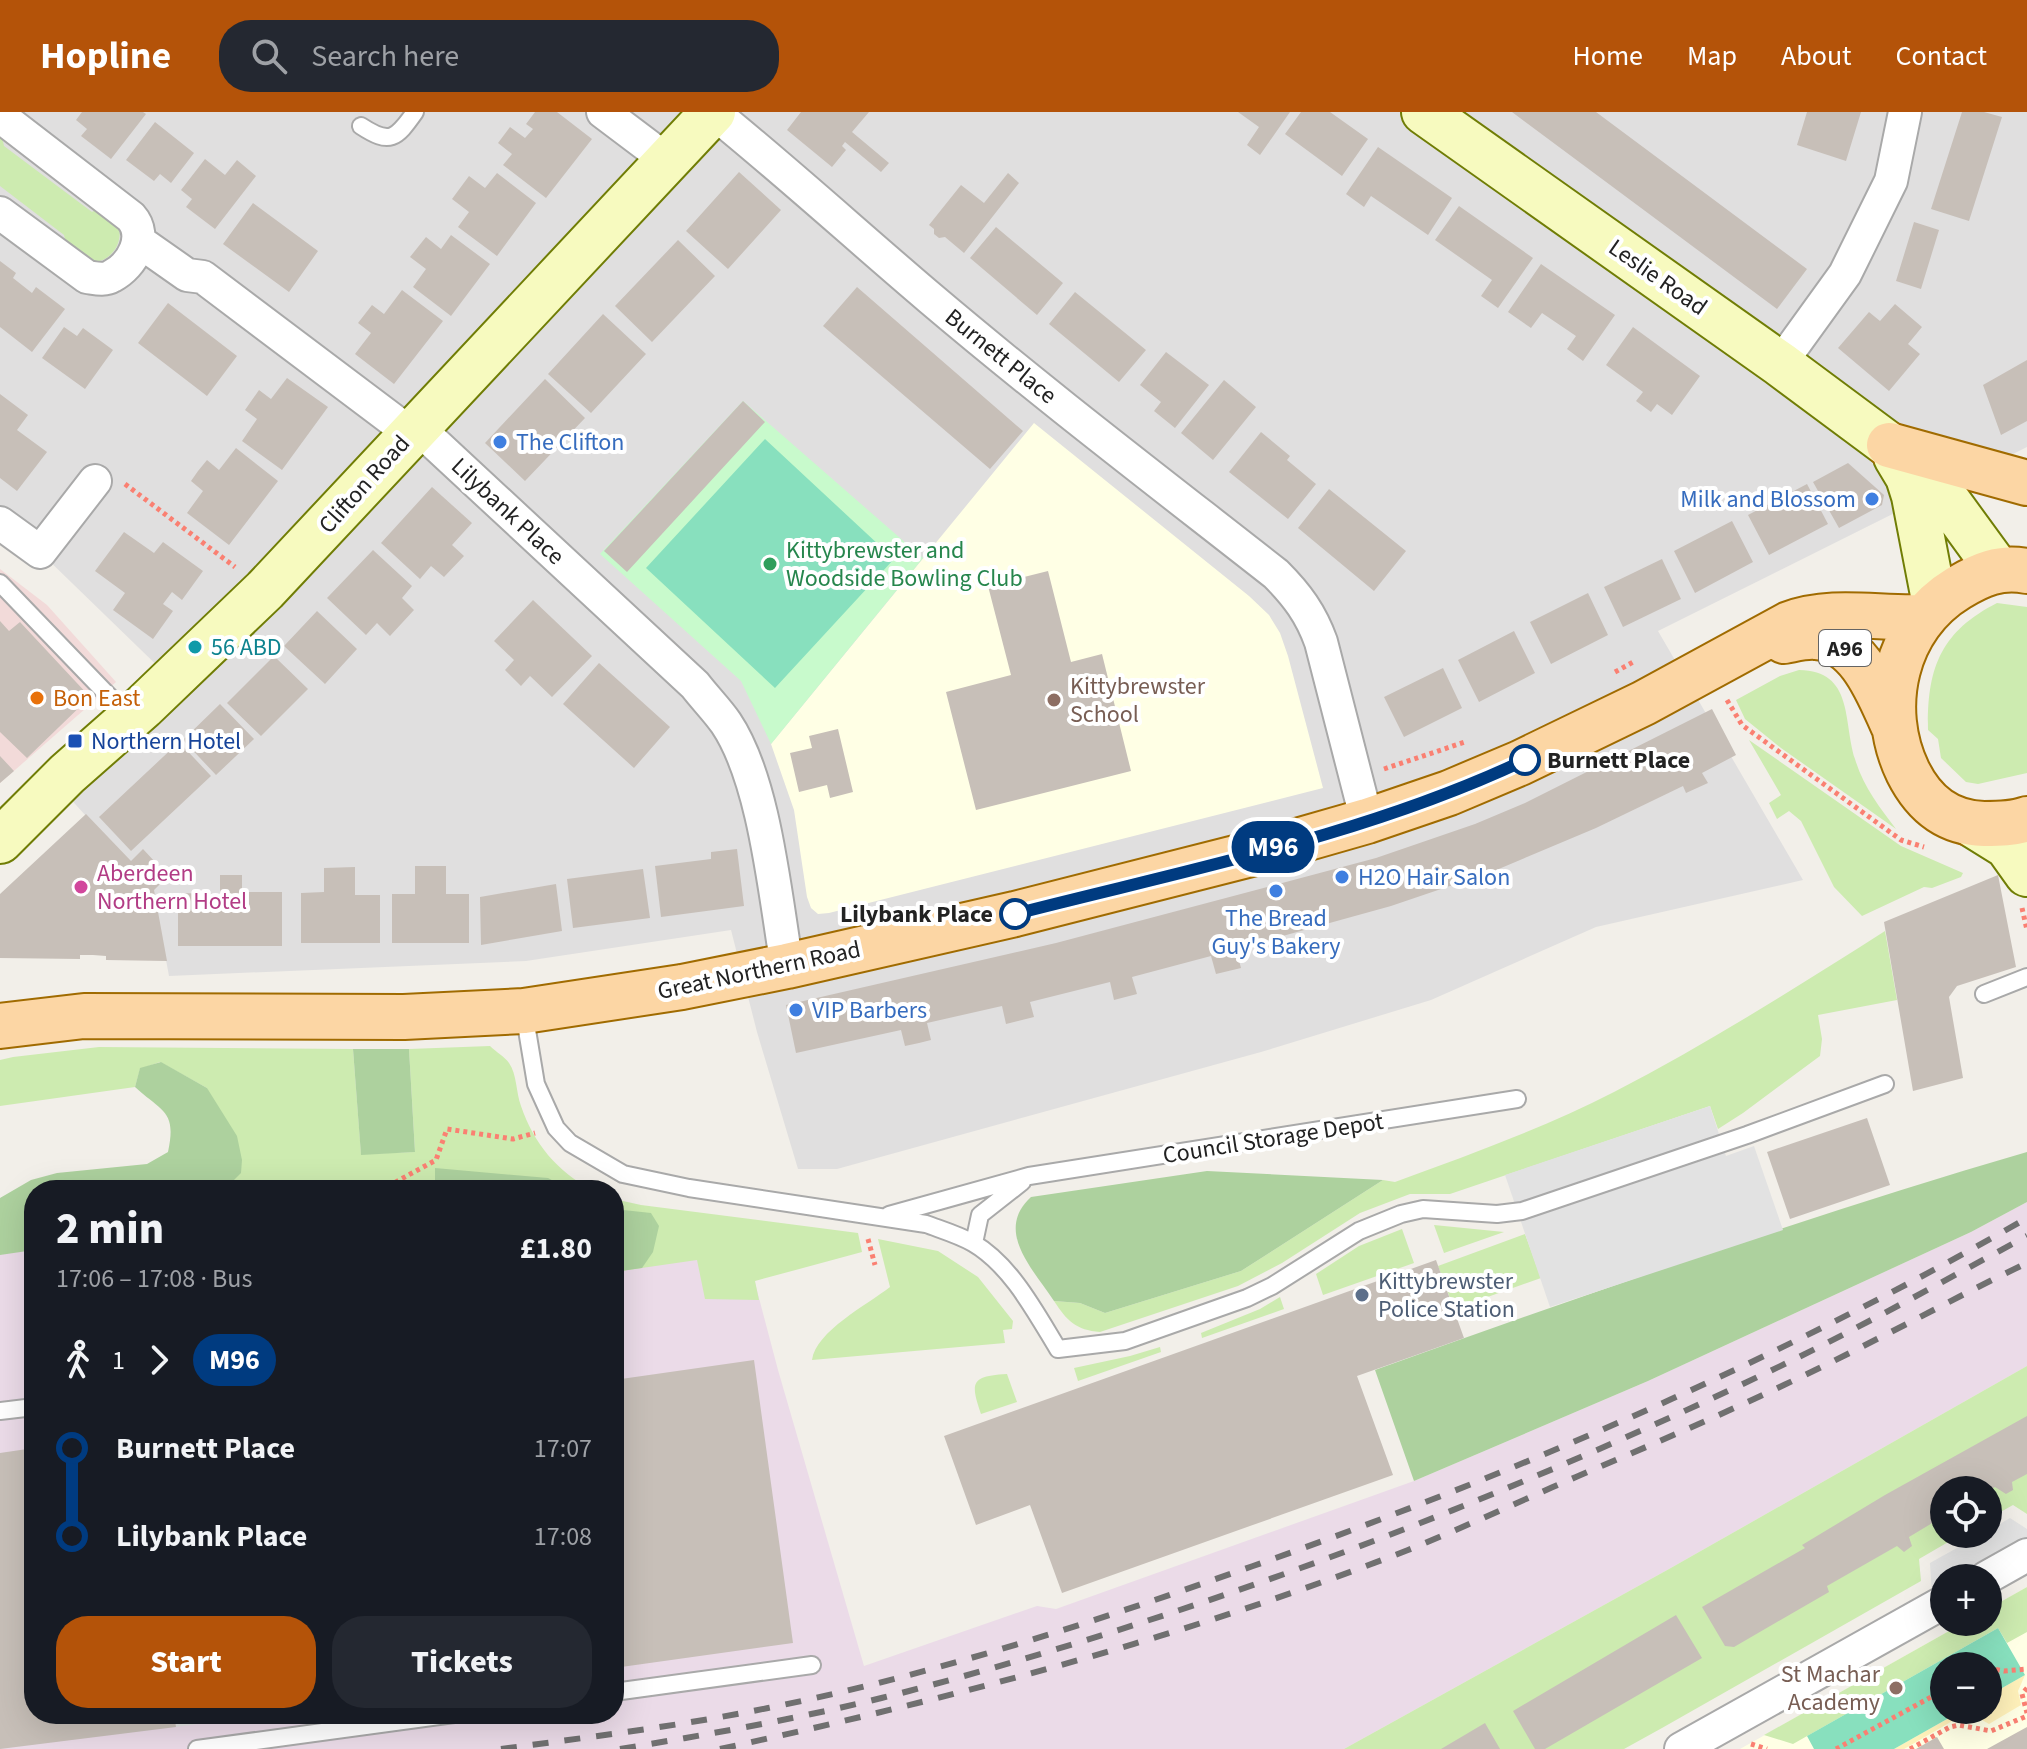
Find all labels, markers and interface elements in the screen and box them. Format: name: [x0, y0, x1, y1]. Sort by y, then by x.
search box: [219, 20, 779, 92]
text: Hopline: [40, 29, 171, 83]
icon: search: [247, 34, 291, 78]
text: Search here: [311, 35, 459, 78]
text: Home: [1572, 36, 1643, 76]
text: Map: [1687, 36, 1737, 76]
text: About: [1781, 36, 1852, 76]
text: Contact: [1896, 36, 1987, 76]
street label: Leslie Road: [1601, 231, 1714, 324]
street label: Burnett Place: [937, 300, 1064, 412]
place label: The Clifton: [516, 425, 624, 460]
street label: Clifton Road: [311, 427, 418, 541]
marker: The Clifton: [491, 433, 509, 451]
street label: Lilybank Place: [443, 450, 572, 573]
place label: Milk and Blossom: [1680, 482, 1856, 517]
marker: Milk and Blossom: [1863, 490, 1881, 508]
place label: Kittybrewster and Woodside Bowling Club: [786, 533, 1023, 596]
marker: Kittybrewster and Woodside Bowling Club: [761, 555, 779, 573]
place label: 56 ABD: [211, 630, 282, 665]
road number: A96: [1819, 630, 1871, 666]
marker: 56 ABD: [186, 638, 204, 656]
place label: Kittybrewster School: [1070, 669, 1206, 732]
place label: Bon East: [53, 681, 140, 716]
marker: Bon East: [28, 689, 46, 707]
marker: Kittybrewster School: [1045, 691, 1063, 709]
place label: Northern Hotel: [91, 724, 241, 759]
marker: Northern Hotel: [66, 732, 84, 750]
place label: Burnett Place: [1547, 743, 1690, 778]
marker: Burnett Place: [1510, 745, 1540, 775]
line badge: M96: [1227, 821, 1319, 873]
text: M96: [1248, 827, 1298, 867]
place label: Aberdeen Northern Hotel: [97, 856, 247, 919]
place label: H2O Hair Salon: [1358, 860, 1510, 895]
marker: H2O Hair Salon: [1333, 868, 1351, 886]
marker: Aberdeen Northern Hotel: [72, 878, 90, 896]
marker: The Bread Guy's Bakery: [1267, 882, 1285, 900]
place label: Lilybank Place: [840, 897, 993, 932]
marker: Lilybank Place: [1000, 899, 1030, 929]
place label: The Bread Guy's Bakery: [1211, 901, 1341, 964]
street label: Great Northern Road: [654, 932, 864, 1009]
place label: VIP Barbers: [812, 993, 927, 1028]
marker: VIP Barbers: [787, 1001, 805, 1019]
street label: Council Storage Depot: [1160, 1104, 1386, 1173]
text: 2 min: [56, 1198, 164, 1261]
text: £1.80: [520, 1227, 592, 1270]
text: 17:06 – 17:08 · Bus: [56, 1260, 252, 1297]
place label: Kittybrewster Police Station: [1378, 1264, 1515, 1327]
marker: Kittybrewster Police Station: [1353, 1286, 1371, 1304]
icon: walk: [56, 1338, 100, 1382]
icon: forward: [137, 1338, 181, 1382]
text: M96: [209, 1340, 260, 1380]
text: 1: [112, 1342, 125, 1379]
text: Burnett Place: [116, 1427, 295, 1470]
text: 17:07: [534, 1430, 592, 1467]
map controls: [1930, 1476, 2002, 1724]
button: locate: [1930, 1476, 2002, 1548]
text: Lilybank Place: [116, 1515, 307, 1558]
text: 17:08: [534, 1518, 592, 1555]
button: +: [1930, 1564, 2002, 1636]
button: Start: [56, 1616, 316, 1708]
button: Tickets: [332, 1616, 592, 1708]
button: −: [1930, 1652, 2002, 1724]
place label: St Machar Academy: [1781, 1657, 1881, 1720]
marker: St Machar Academy: [1887, 1679, 1905, 1697]

